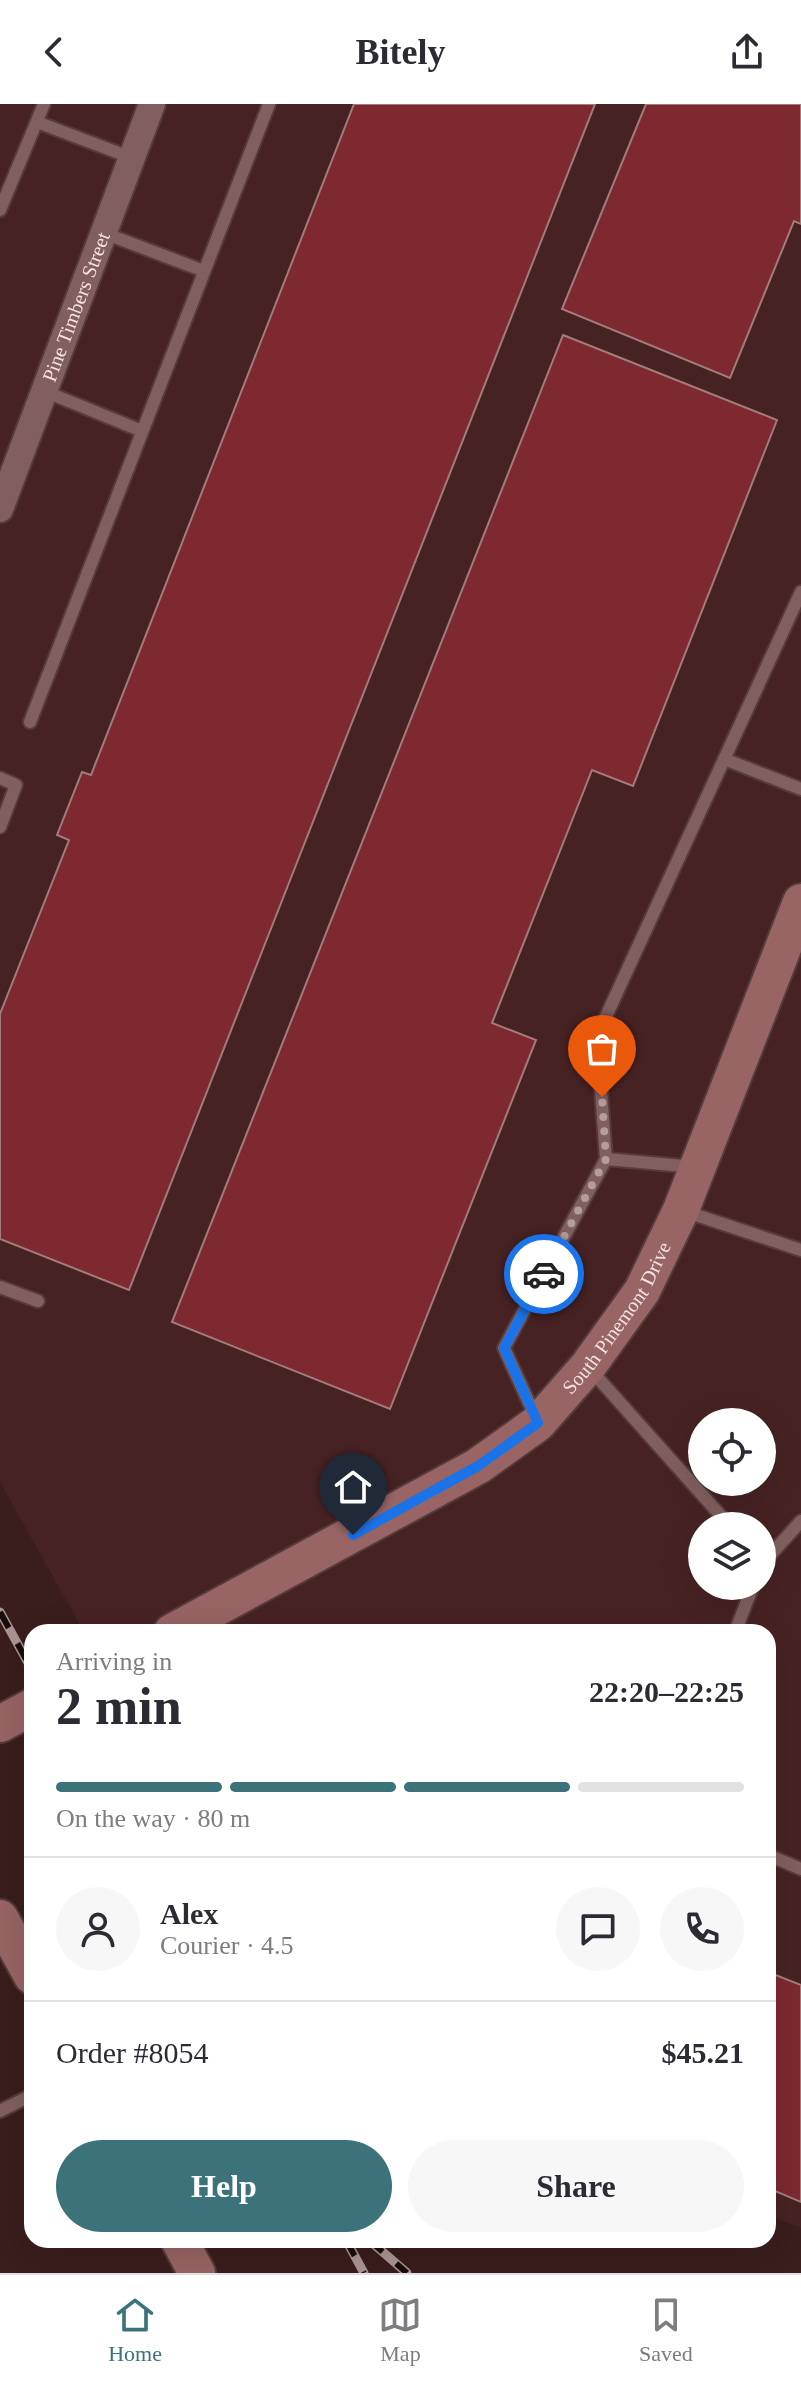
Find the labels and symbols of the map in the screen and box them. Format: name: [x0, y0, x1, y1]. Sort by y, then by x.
street label: Pine Timbers Street: [38, 229, 114, 385]
pin: [568, 1015, 636, 1097]
courier: [504, 1234, 584, 1314]
street label: South Pinemont Drive: [558, 1238, 675, 1398]
pin: [319, 1453, 387, 1535]

